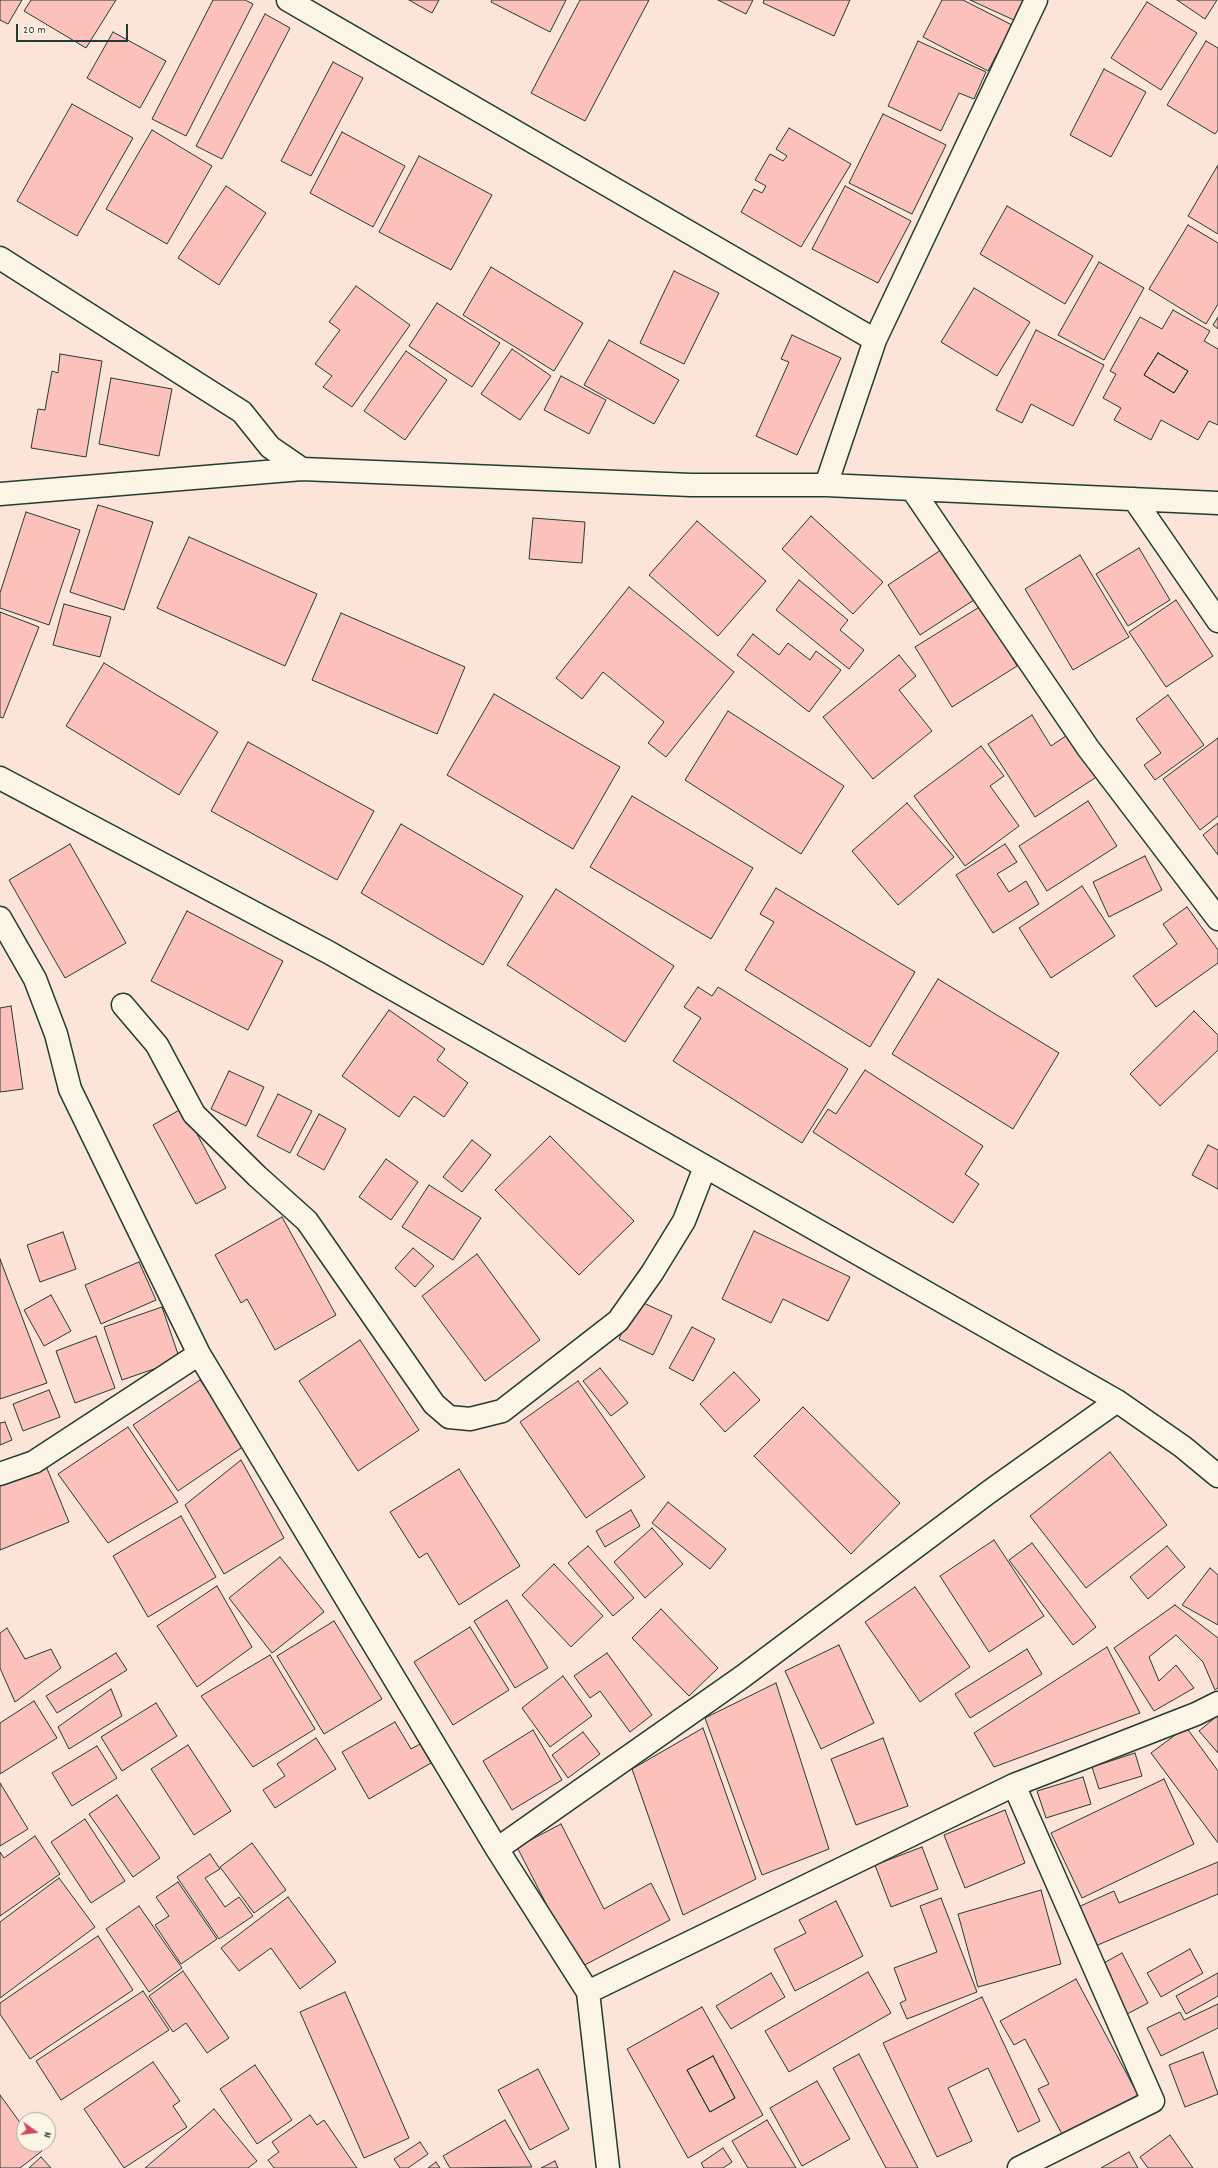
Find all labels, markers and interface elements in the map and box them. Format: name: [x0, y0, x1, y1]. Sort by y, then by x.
scale bar: [18, 16, 130, 42]
text: 20 m: [23, 22, 46, 39]
north arrow: [16, 2112, 56, 2152]
text: N: [38, 2130, 55, 2139]

